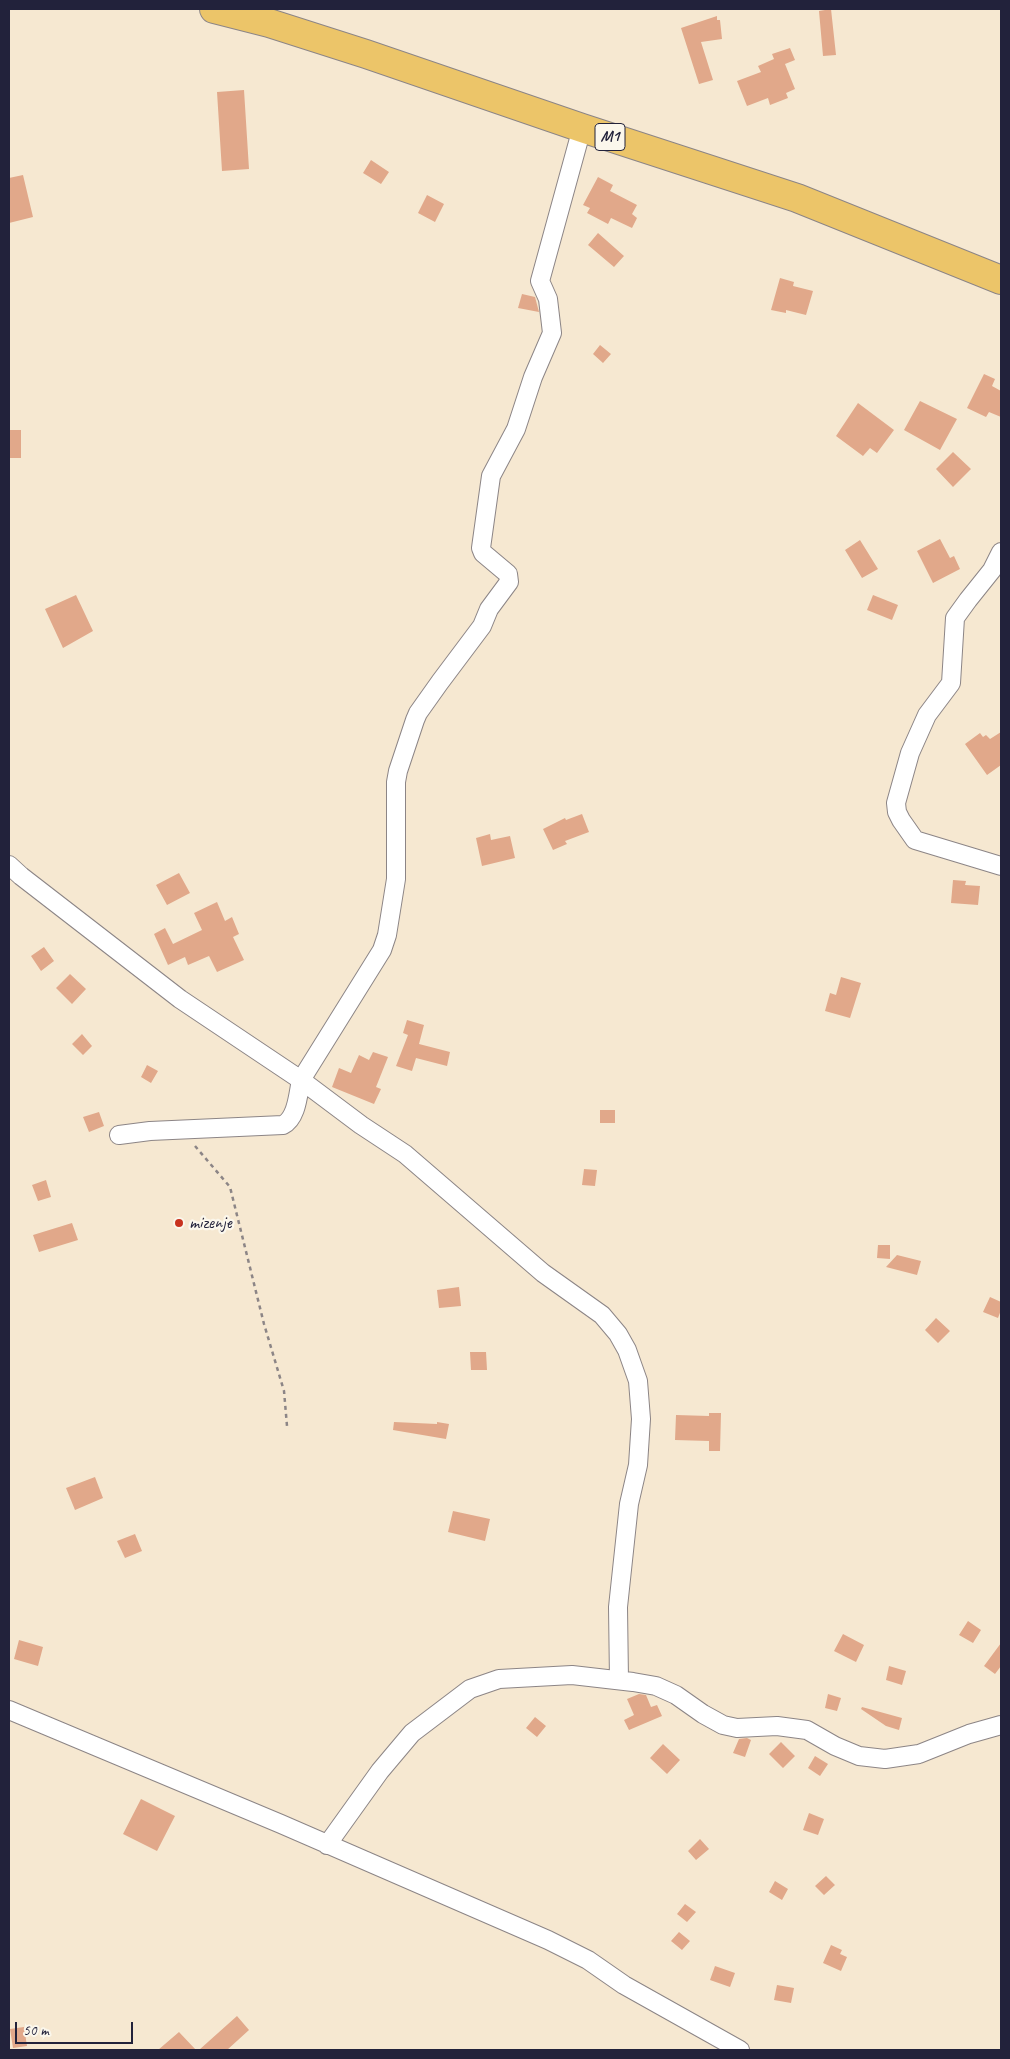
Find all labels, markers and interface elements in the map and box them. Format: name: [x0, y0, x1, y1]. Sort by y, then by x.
road number: M1: [595, 124, 625, 150]
place label: mizenje: [189, 1212, 232, 1234]
marker: mizenje: [173, 1217, 185, 1229]
scale bar: [18, 2012, 135, 2044]
text: 50 m: [23, 2021, 49, 2040]

